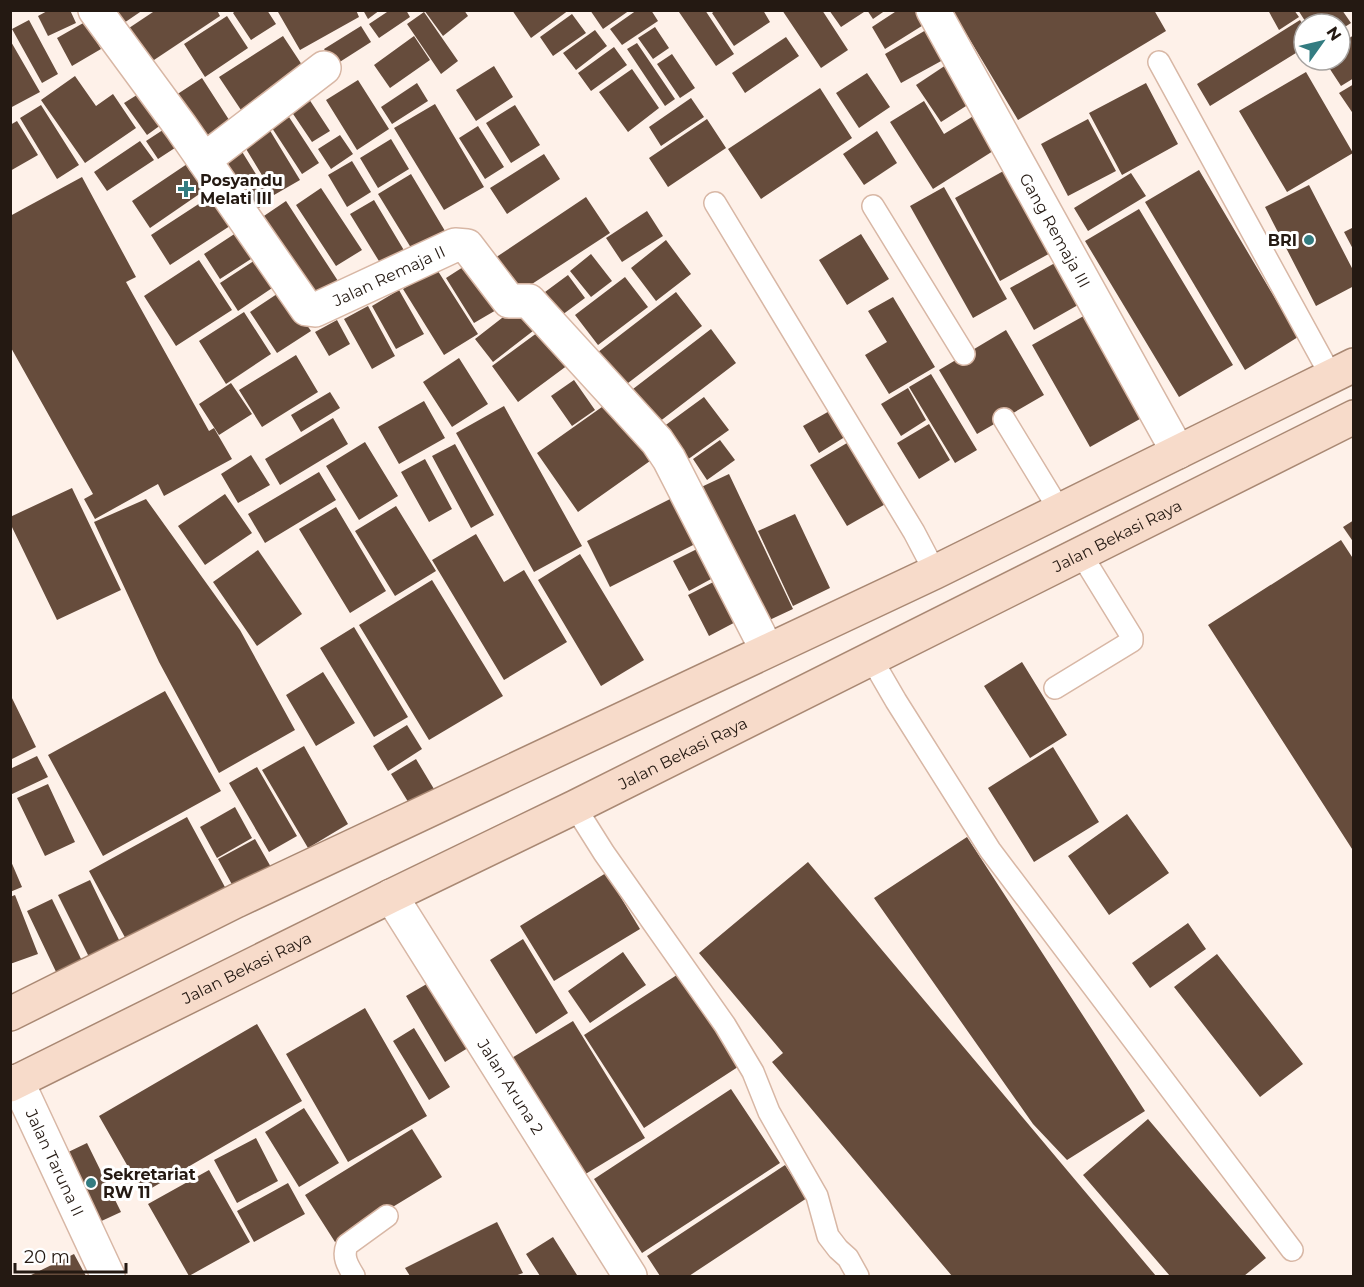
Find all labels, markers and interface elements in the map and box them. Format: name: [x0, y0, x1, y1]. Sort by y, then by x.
north arrow: [1292, 12, 1352, 72]
text: N: [1323, 23, 1346, 45]
street label: Gang Remaja III: [1015, 170, 1094, 291]
place label: Posyandu Melati III: [200, 171, 283, 208]
marker: Posyandu Melati III: [177, 180, 195, 198]
place label: BRI: [1268, 231, 1297, 250]
marker: BRI: [1302, 233, 1316, 247]
street label: Jalan Remaja II: [329, 242, 448, 311]
street label: Jalan Bekasi Raya: [1049, 496, 1185, 577]
street label: Jalan Bekasi Raya: [614, 713, 750, 794]
street label: Jalan Bekasi Raya: [178, 928, 314, 1009]
street label: Jalan Aruna 2: [473, 1035, 547, 1138]
street label: Jalan Taruna II: [21, 1105, 88, 1219]
place label: Sekretariat RW 11: [103, 1165, 196, 1202]
marker: Sekretariat RW 11: [84, 1176, 98, 1190]
scale bar: [15, 1236, 126, 1274]
text: 20 m: [24, 1246, 70, 1268]

